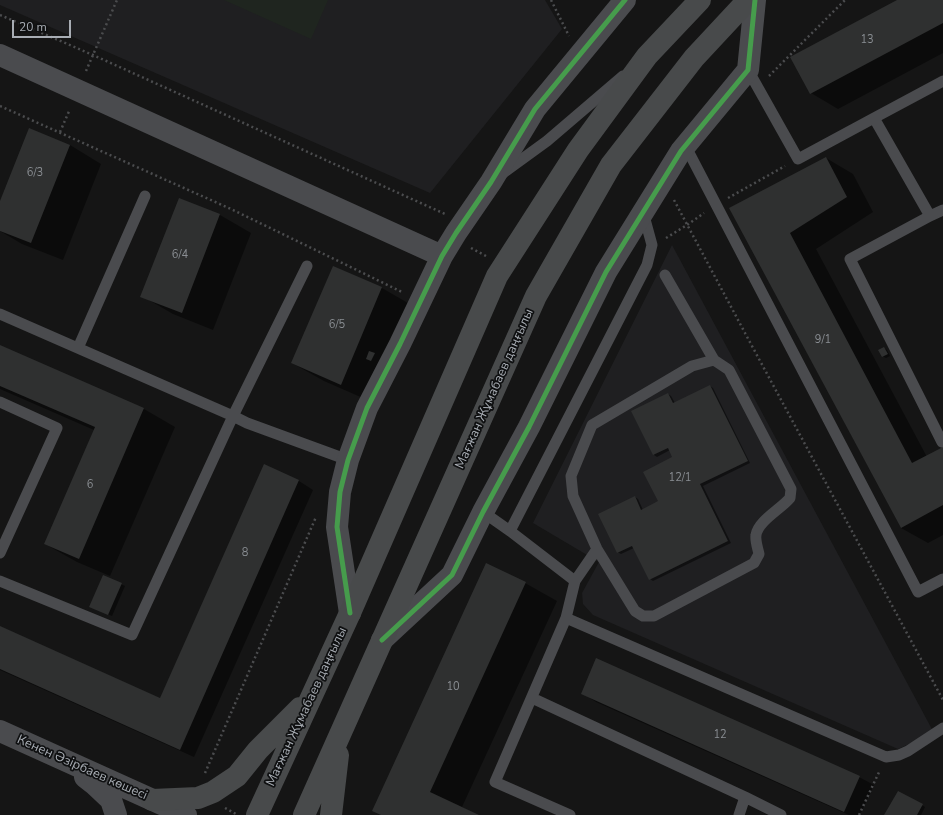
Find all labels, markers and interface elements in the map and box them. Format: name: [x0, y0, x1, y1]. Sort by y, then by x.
scale bar: [14, 12, 73, 38]
text: 20 m: [19, 19, 47, 35]
house number: 13: [860, 33, 874, 47]
house number: 6/3: [27, 166, 43, 180]
house number: 6/4: [172, 248, 188, 262]
street label: Мағжан Жұмабаев даңғылы: [453, 307, 537, 471]
house number: 6/5: [329, 318, 345, 332]
house number: 9/1: [815, 333, 831, 347]
house number: 12/1: [669, 471, 691, 485]
house number: 6: [87, 478, 93, 492]
house number: 8: [242, 546, 248, 560]
street label: Мағжан Жұмабаев даңғылы: [263, 625, 351, 789]
house number: 10: [446, 680, 460, 694]
house number: 12: [713, 728, 727, 742]
street label: Кенен Әзірбаев көшесі: [14, 732, 150, 804]

